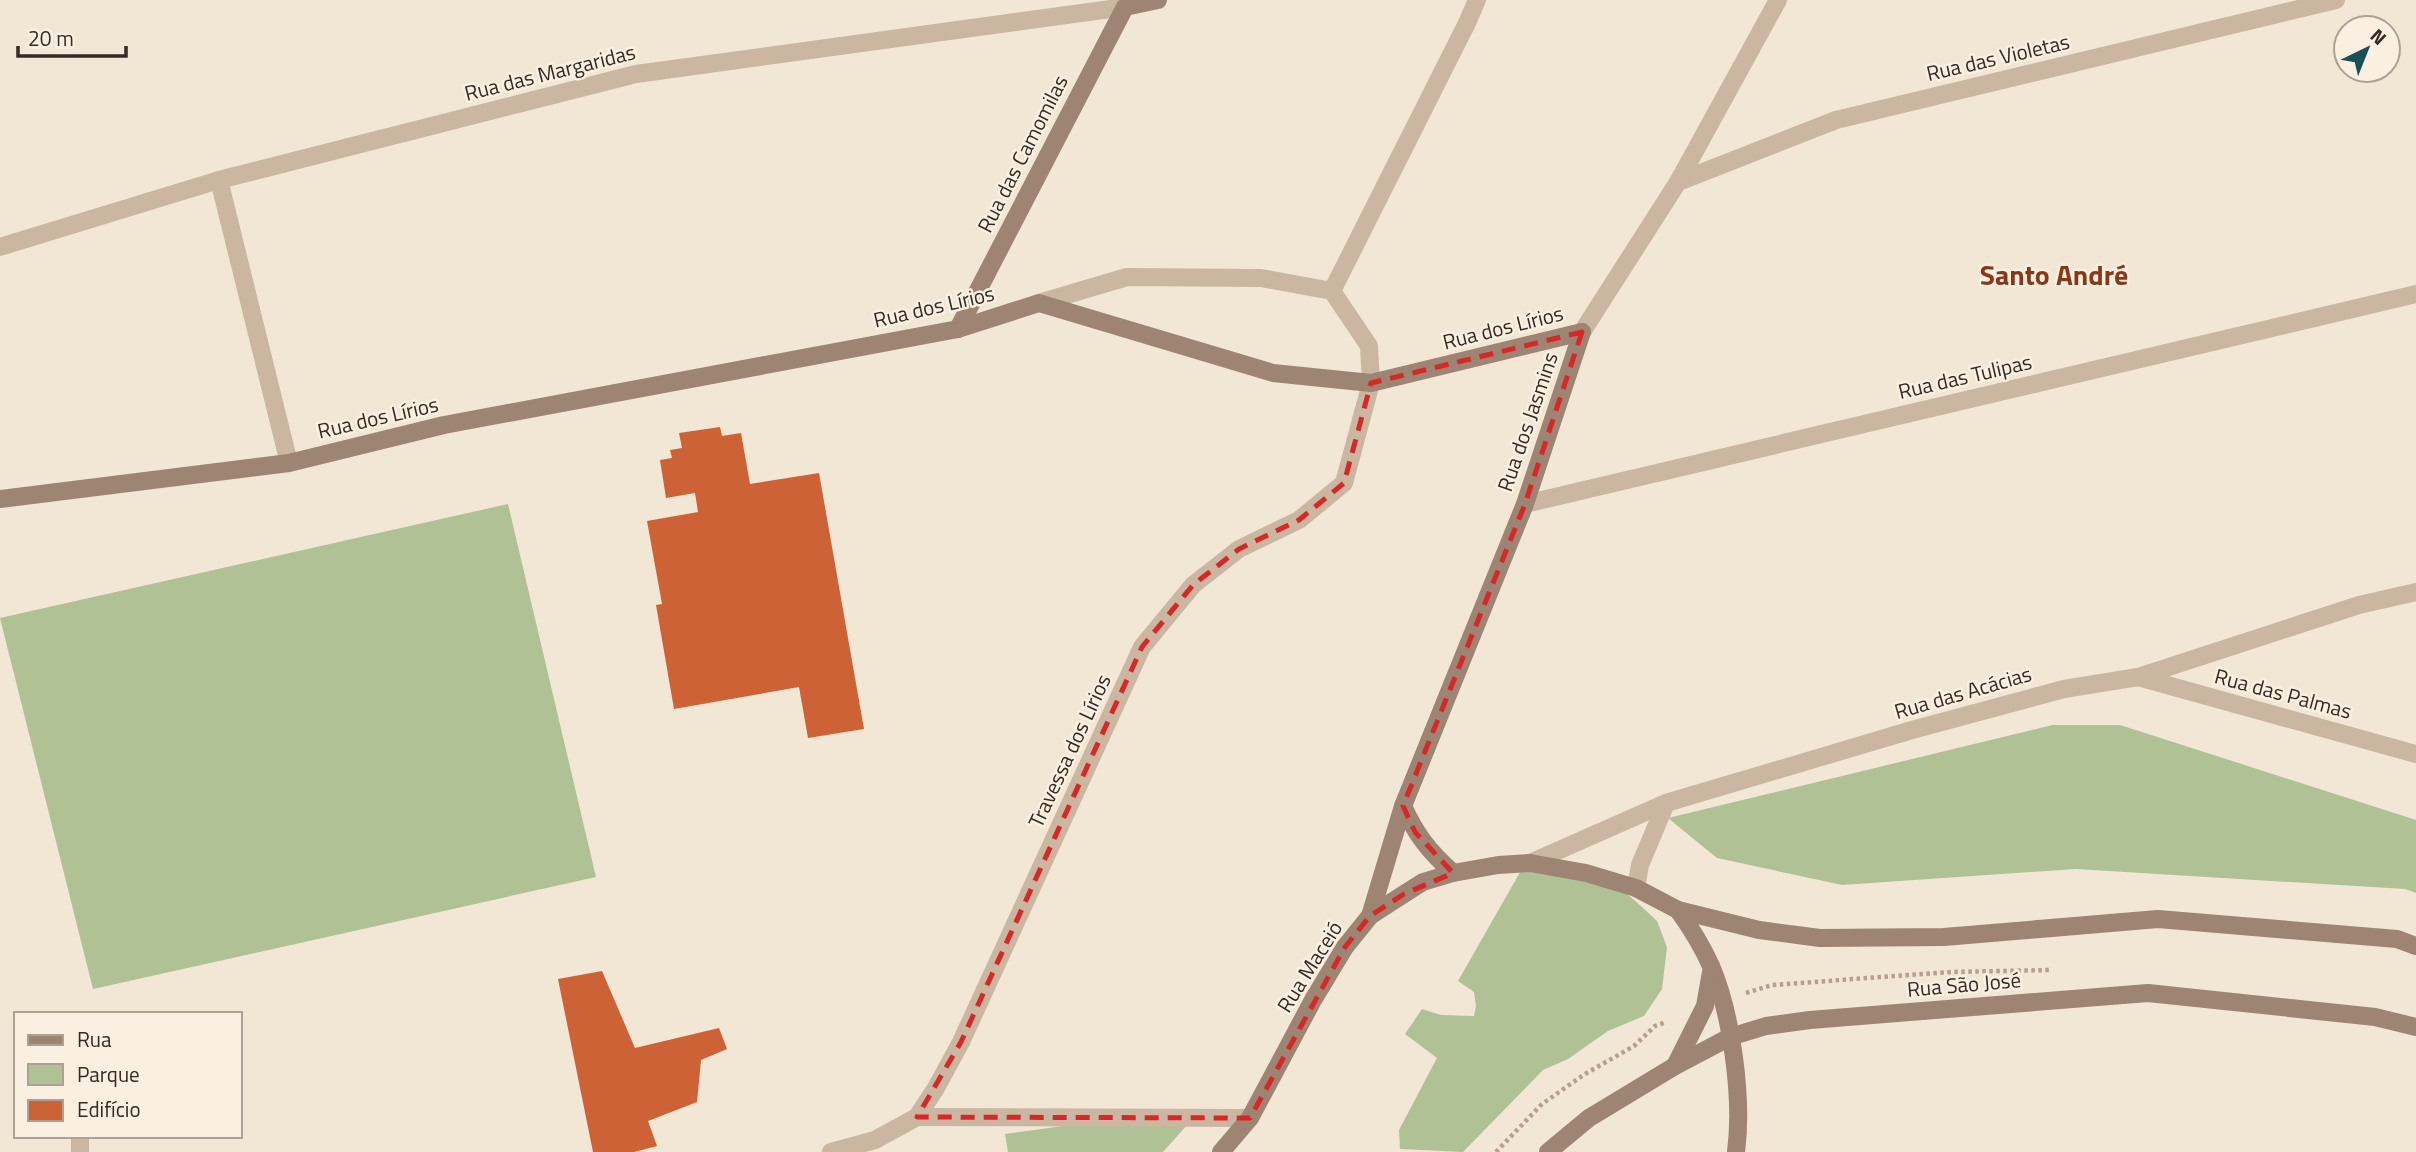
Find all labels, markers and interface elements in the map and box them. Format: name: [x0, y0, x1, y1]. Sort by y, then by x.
scale bar: [18, 14, 126, 58]
north arrow: [2332, 14, 2402, 84]
text: N: [2364, 21, 2394, 51]
text: 20 m: [28, 22, 74, 54]
street label: Rua das Violetas: [1923, 25, 2073, 89]
street label: Rua das Margaridas: [461, 35, 639, 109]
street label: Rua das Camomilas: [969, 69, 1076, 238]
district label: Santo André: [1980, 253, 2128, 296]
street label: Rua dos Lírios: [870, 277, 997, 335]
street label: Rua dos Lírios: [1439, 297, 1566, 357]
street label: Rua das Tulipas: [1895, 345, 2035, 407]
street label: Rua dos Jasmins: [1488, 348, 1566, 496]
street label: Rua dos Lírios: [314, 388, 441, 446]
street label: Rua das Acácias: [1890, 657, 2035, 727]
street label: Rua das Palmas: [2211, 659, 2355, 727]
street label: Travessa dos Lírios: [1019, 669, 1119, 833]
street label: Rua Maceió: [1268, 914, 1350, 1018]
street label: Rua São José: [1906, 963, 2022, 1005]
legend: [14, 1012, 242, 1138]
text: Rua: [77, 1023, 112, 1055]
text: Parque: [77, 1058, 140, 1090]
text: Edifício: [77, 1093, 141, 1125]

